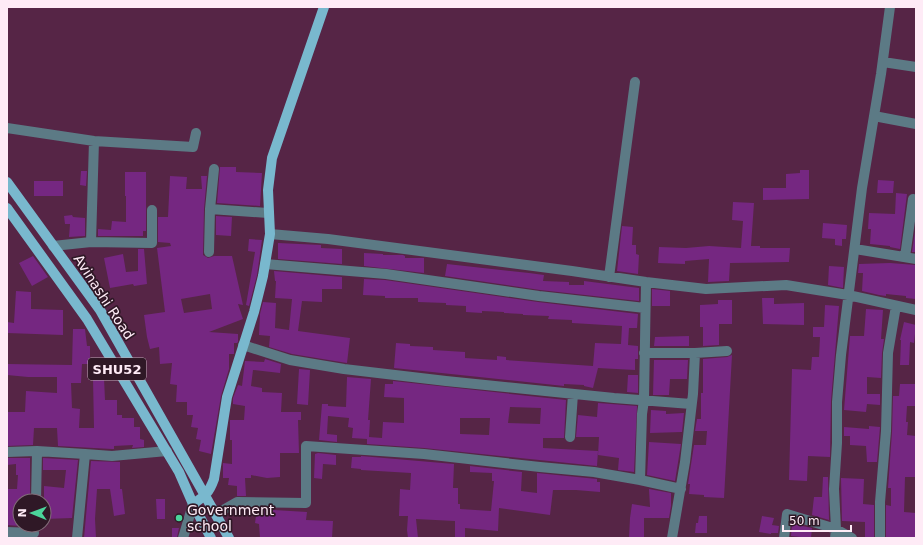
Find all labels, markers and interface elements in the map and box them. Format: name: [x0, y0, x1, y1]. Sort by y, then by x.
street label: Avinashi Road: [71, 252, 137, 342]
road number: SHU52: [88, 358, 146, 380]
north arrow: [12, 493, 52, 533]
place label: Government school: [187, 502, 275, 534]
scale bar: [783, 507, 851, 533]
text: N: [16, 508, 29, 518]
marker: Government school: [174, 513, 184, 523]
text: 50 m: [789, 514, 820, 528]

